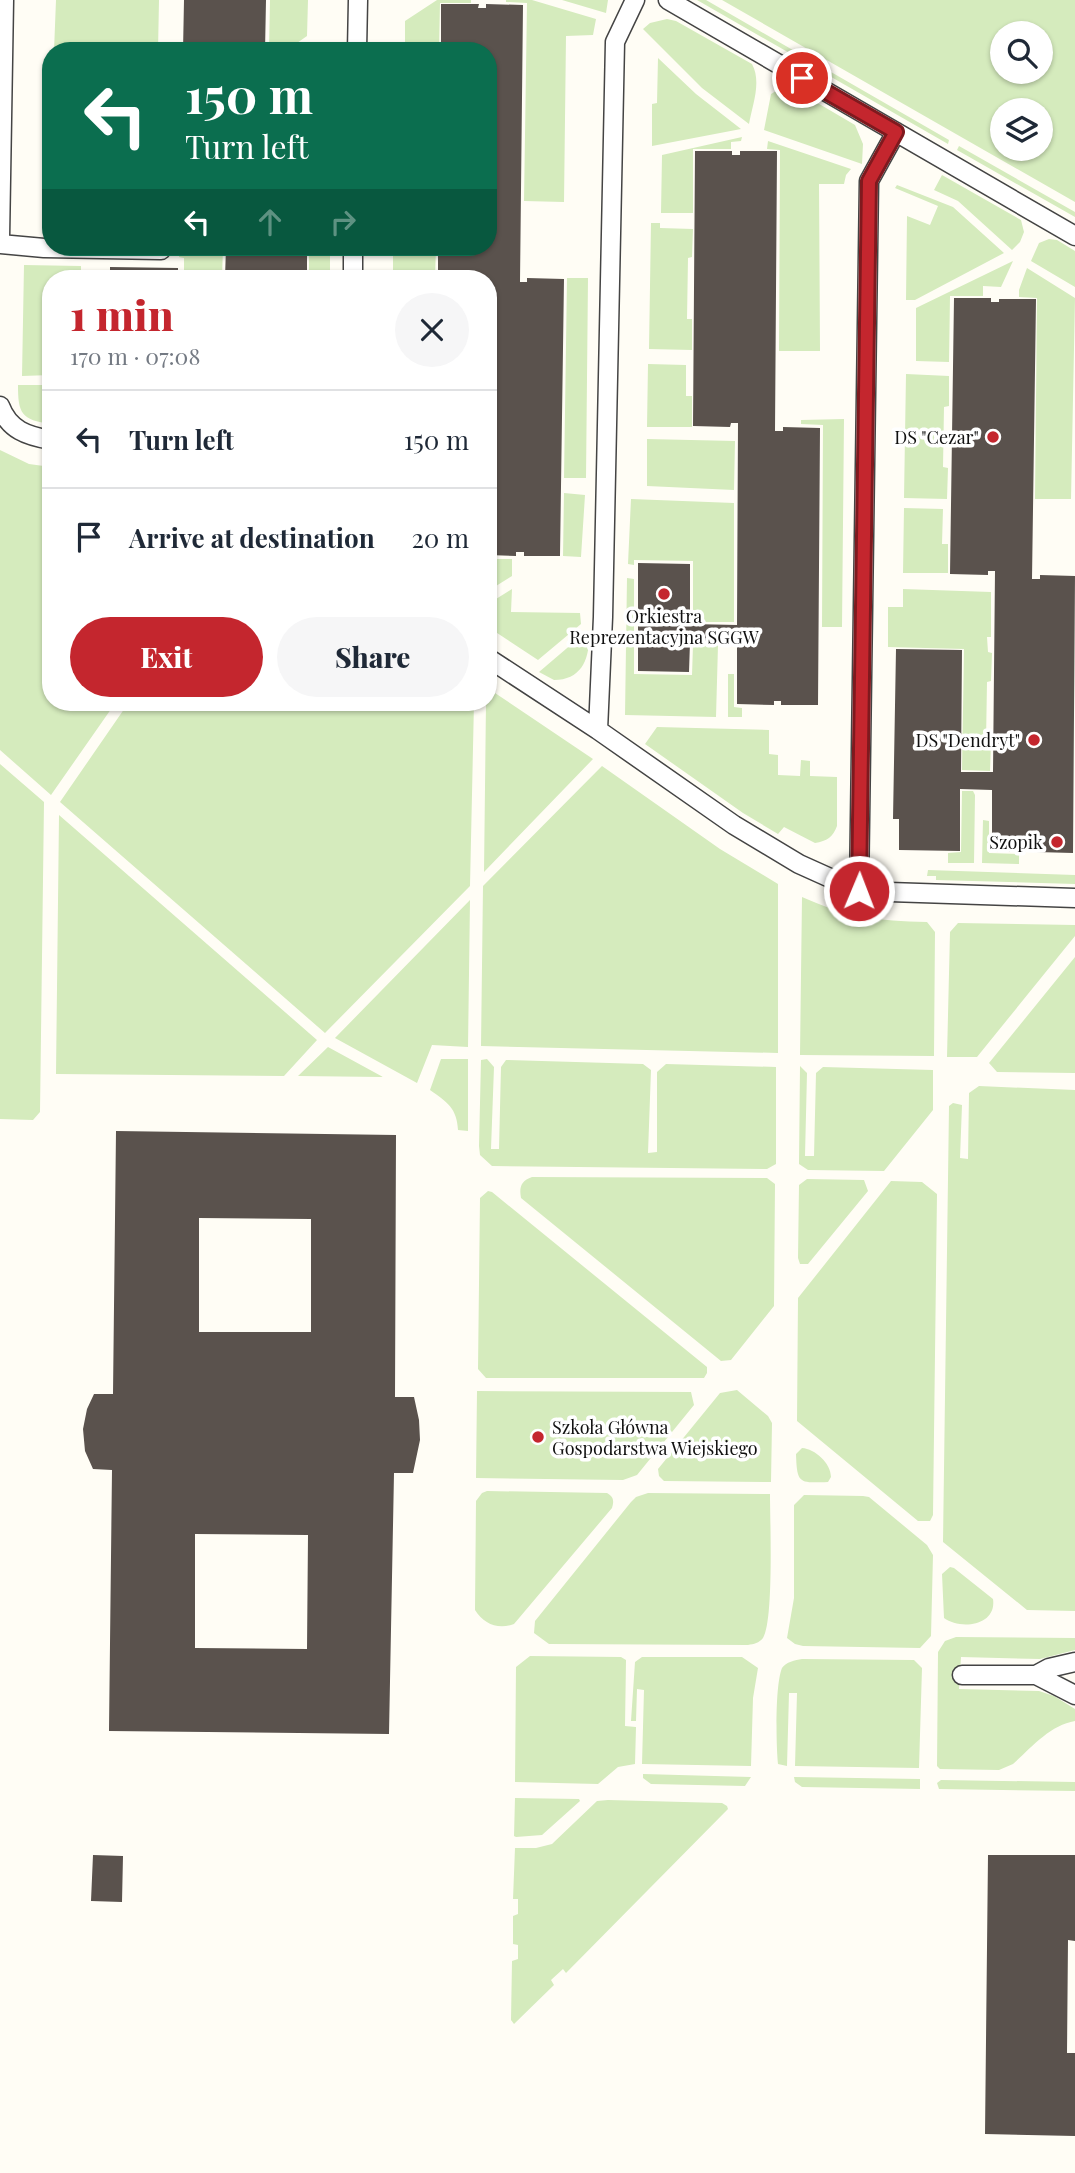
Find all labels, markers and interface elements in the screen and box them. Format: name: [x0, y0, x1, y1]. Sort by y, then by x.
map controls: [990, 21, 1053, 161]
button: search: [990, 21, 1053, 84]
pin: [772, 48, 832, 108]
icon: arrive: [783, 59, 821, 97]
text: 150 m: [185, 61, 313, 126]
icon: left: [70, 70, 161, 161]
button: layers: [990, 98, 1053, 161]
text: Turn left: [185, 124, 309, 167]
icon: left: [178, 203, 216, 241]
icon: ahead: [251, 203, 289, 241]
icon: right: [324, 203, 362, 241]
text: 1 min: [70, 286, 174, 342]
button: close: [395, 293, 469, 367]
text: 170 m · 07:08: [70, 340, 200, 371]
icon: left: [70, 420, 108, 458]
text: Turn left: [129, 422, 234, 457]
text: 150 m: [404, 422, 469, 457]
place label: DS "Cezar": [894, 425, 979, 449]
marker: DS "Cezar": [985, 429, 1001, 445]
icon: arrive: [70, 518, 108, 556]
text: Arrive at destination: [129, 520, 375, 555]
text: 20 m: [411, 520, 469, 555]
marker: Orkiestra Reprezentacyjna SGGW: [656, 586, 672, 602]
place label: Orkiestra Reprezentacyjna SGGW: [569, 604, 760, 649]
button: Exit: [70, 617, 263, 697]
button: Share: [277, 617, 469, 697]
place label: DS "Dendryt": [916, 728, 1020, 752]
marker: DS "Dendryt": [1026, 732, 1042, 748]
place label: Szopik: [989, 830, 1043, 854]
marker: Szopik: [1049, 834, 1065, 850]
position arrow: [822, 854, 896, 928]
place label: Szkoła Główna Gospodarstwa Wiejskiego: [552, 1415, 758, 1460]
marker: Szkoła Główna Gospodarstwa Wiejskiego: [530, 1429, 546, 1445]

